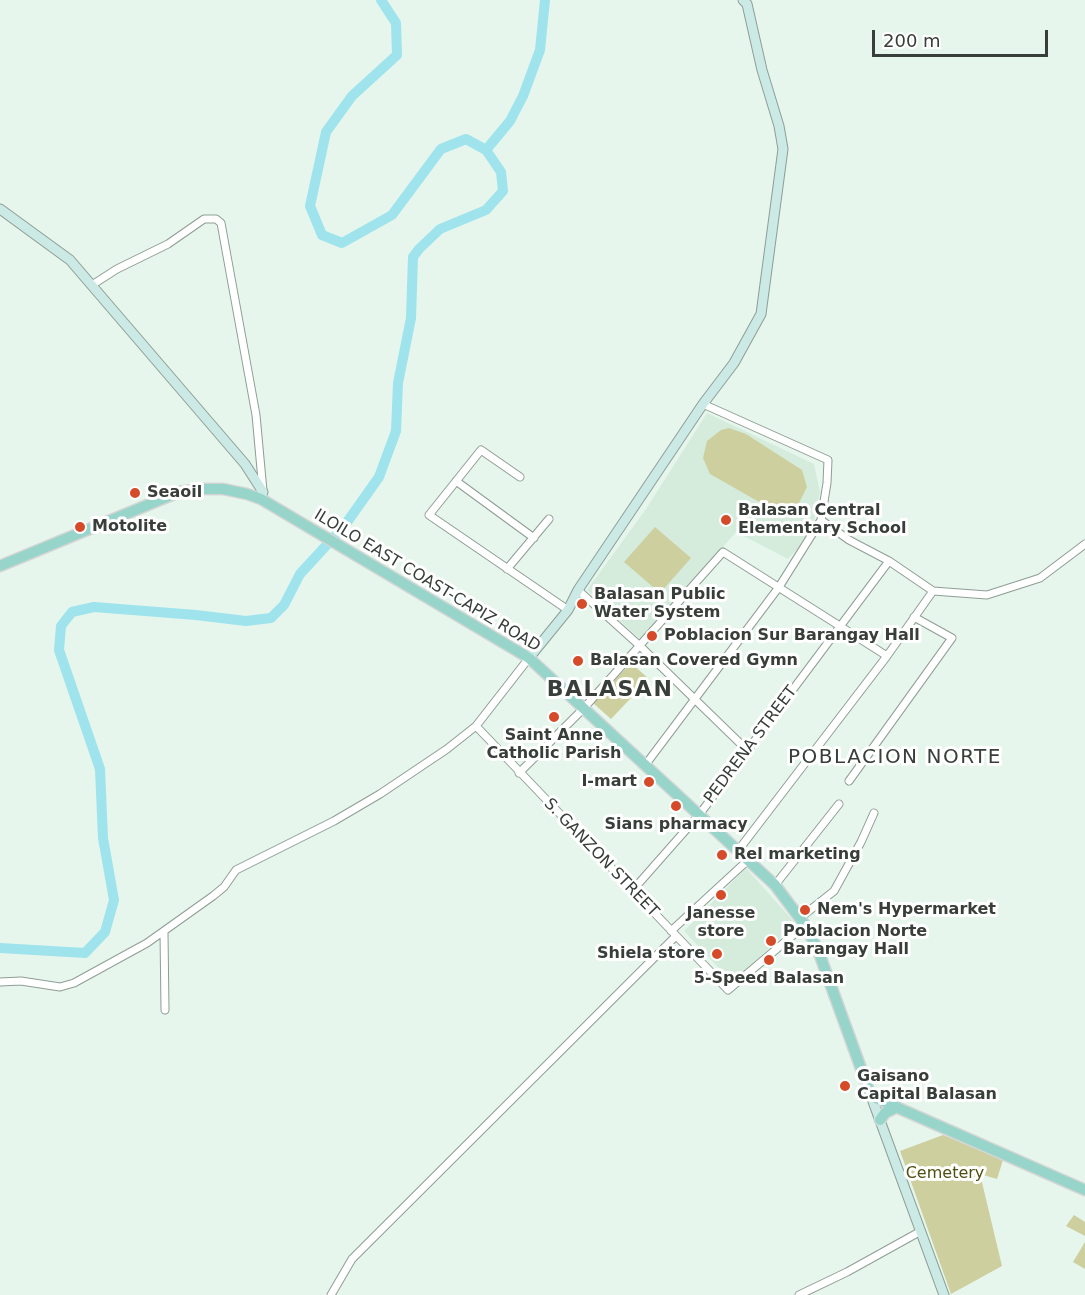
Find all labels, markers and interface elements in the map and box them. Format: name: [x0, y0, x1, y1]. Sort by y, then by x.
scale bar: [875, 18, 1050, 56]
text: 200 m: [883, 30, 941, 51]
place label: Seaoil: [147, 483, 202, 503]
marker: Seaoil: [128, 486, 142, 500]
place label: Balasan Central Elementary School: [738, 501, 906, 539]
street label: ILOILO EAST COAST-CAPIZ ROAD: [310, 506, 544, 656]
marker: Balasan Central Elementary School: [719, 513, 733, 527]
place label: Motolite: [92, 517, 167, 537]
marker: Motolite: [73, 520, 87, 534]
place label: Balasan Public Water System: [594, 585, 726, 623]
marker: Balasan Public Water System: [575, 597, 589, 611]
place label: Poblacion Sur Barangay Hall: [664, 626, 920, 646]
marker: Poblacion Sur Barangay Hall: [645, 629, 659, 643]
place label: Balasan Covered Gymn: [590, 651, 798, 671]
marker: Balasan Covered Gymn: [571, 654, 585, 668]
district label: BALASAN: [547, 677, 673, 703]
street label: PEDRENA STREET: [701, 682, 801, 808]
marker: Saint Anne Catholic Parish: [547, 710, 561, 724]
place label: Saint Anne Catholic Parish: [487, 726, 621, 764]
district label: POBLACION NORTE: [788, 746, 1002, 770]
place label: I-mart: [581, 772, 637, 792]
marker: I-mart: [642, 775, 656, 789]
street label: S. GANZON STREET: [539, 795, 663, 921]
marker: Sians pharmacy: [669, 799, 683, 813]
place label: Sians pharmacy: [604, 815, 748, 835]
place label: Rel marketing: [734, 845, 861, 865]
marker: Rel marketing: [715, 848, 729, 862]
marker: Janesse store: [714, 888, 728, 902]
place label: Nem's Hypermarket: [817, 900, 996, 920]
marker: Nem's Hypermarket: [798, 903, 812, 917]
place label: Janesse store: [687, 904, 755, 942]
place label: Poblacion Norte Barangay Hall: [783, 922, 927, 960]
marker: Poblacion Norte Barangay Hall: [764, 934, 778, 948]
place label: Shiela store: [597, 944, 705, 964]
marker: Shiela store: [710, 947, 724, 961]
marker: 5-Speed Balasan: [762, 953, 776, 967]
place label: 5-Speed Balasan: [694, 969, 844, 989]
place label: Gaisano Capital Balasan: [857, 1067, 997, 1105]
marker: Gaisano Capital Balasan: [838, 1079, 852, 1093]
park label: Cemetery: [906, 1164, 984, 1184]

